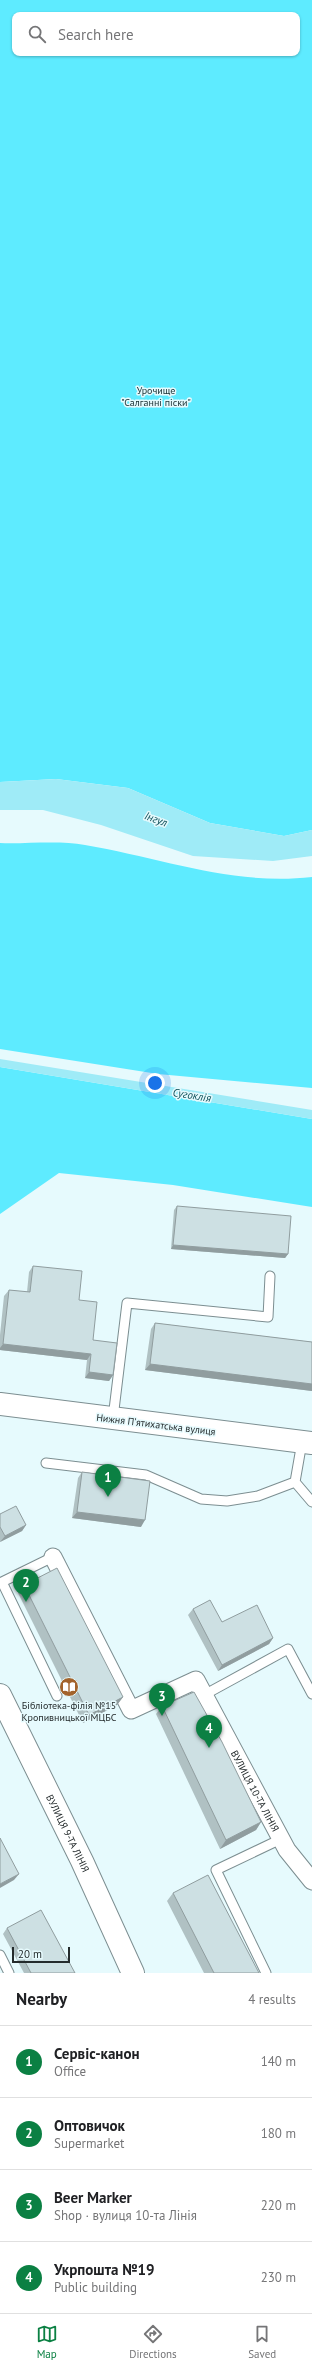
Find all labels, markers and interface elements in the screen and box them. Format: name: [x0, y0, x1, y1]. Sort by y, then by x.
search box: [12, 12, 300, 56]
icon: search: [26, 23, 48, 45]
text: Search here: [58, 25, 134, 44]
park label: Урочище "Салганні піски": [121, 384, 191, 409]
water label: Інгул: [143, 808, 170, 830]
your location: [145, 1073, 165, 1093]
water label: Сугоклія: [172, 1085, 212, 1105]
street label: Нижня Пʼятихатська вулиця: [96, 1411, 217, 1438]
pin: 1: [95, 1464, 121, 1497]
pin: 2: [13, 1569, 39, 1602]
library icon: Бібліотека-філія №15 Кропивницької МЦБС: [58, 1676, 80, 1698]
pin: 3: [149, 1683, 175, 1716]
place label: Бібліотека-філія №15 Кропивницької МЦБС: [21, 1699, 117, 1724]
pin: 4: [196, 1715, 222, 1748]
street label: ВУЛИЦЯ 10-ТА ЛІНІЯ: [228, 1748, 282, 1834]
street label: ВУЛИЦЯ 9-ТА ЛІНІЯ: [43, 1792, 92, 1874]
scale bar: [12, 1945, 70, 1964]
text: 20 m: [18, 1947, 42, 1961]
text: Nearby: [16, 1988, 67, 2010]
text: 4 results: [248, 1991, 296, 2008]
text: Сервіс-канон: [54, 2044, 140, 2063]
text: 1: [25, 2053, 33, 2070]
text: 140 m: [261, 2053, 296, 2070]
text: Office: [54, 2063, 86, 2080]
text: Оптовичок: [54, 2116, 125, 2135]
text: 2: [25, 2125, 33, 2142]
text: 180 m: [261, 2125, 296, 2142]
text: Supermarket: [54, 2135, 124, 2152]
text: Beer Marker: [54, 2188, 132, 2207]
text: 3: [25, 2197, 33, 2214]
text: 220 m: [261, 2197, 296, 2214]
text: Shop · вулиця 10-та Лінія: [54, 2207, 197, 2224]
text: Укрпошта №19: [54, 2260, 155, 2279]
text: 4: [25, 2269, 33, 2286]
text: 230 m: [261, 2269, 296, 2286]
text: Public building: [54, 2279, 137, 2296]
tab: Map: [36, 2323, 58, 2361]
tab: Directions: [129, 2323, 177, 2361]
tab: Saved: [248, 2323, 276, 2361]

